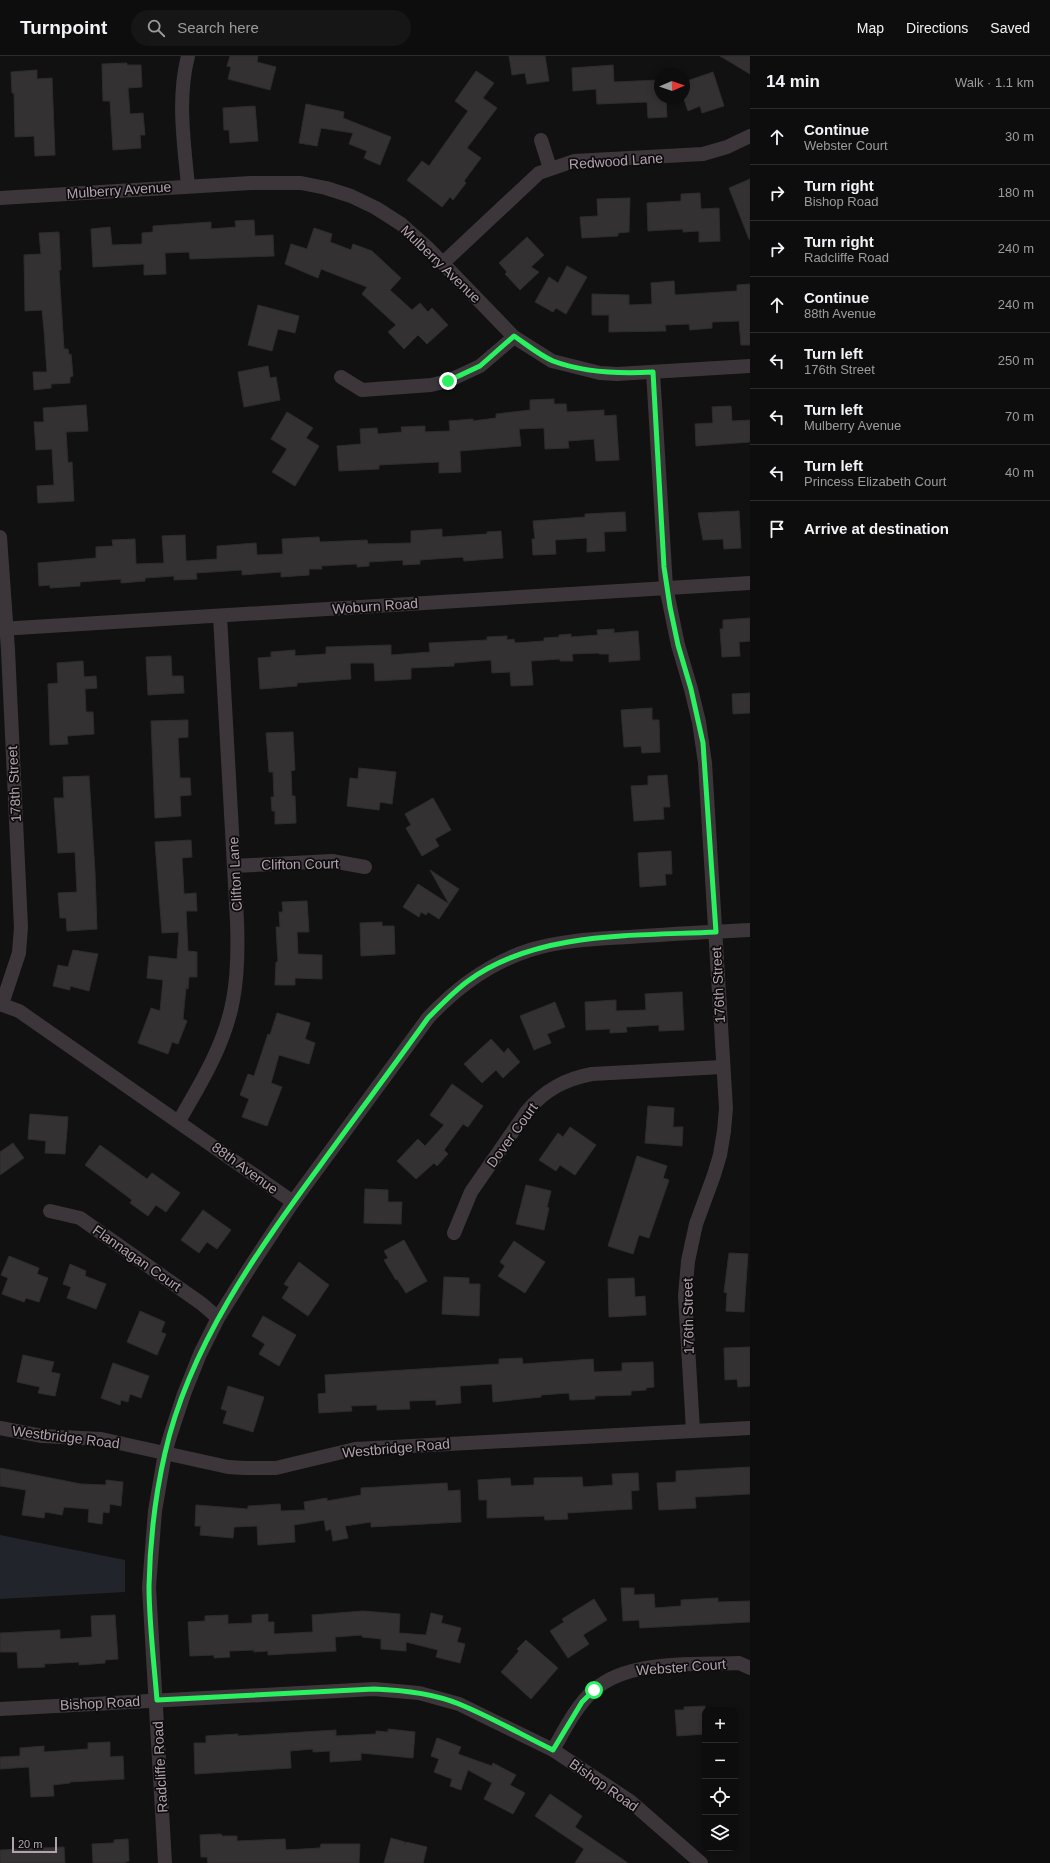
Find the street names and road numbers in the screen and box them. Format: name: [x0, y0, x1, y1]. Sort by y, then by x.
street label: Redwood Lane: [568, 150, 664, 172]
street label: Mulberry Avenue: [66, 178, 172, 202]
street label: Mulberry Avenue: [398, 222, 484, 306]
street label: Woburn Road: [331, 595, 419, 617]
street label: 178th Street: [4, 745, 24, 823]
street label: Clifton Lane: [225, 836, 245, 912]
street label: Clifton Court: [261, 855, 339, 873]
street label: 176th Street: [708, 946, 728, 1024]
street label: Dover Court: [483, 1100, 541, 1170]
street label: 88th Avenue: [209, 1139, 281, 1197]
street label: Flannagan Court: [90, 1222, 184, 1295]
street label: 176th Street: [679, 1278, 697, 1354]
street label: Westbridge Road: [11, 1422, 121, 1452]
street label: Westbridge Road: [342, 1435, 450, 1461]
street label: Webster Court: [636, 1656, 727, 1678]
street label: Bishop Road: [60, 1693, 140, 1713]
street label: Radcliffe Road: [150, 1721, 170, 1813]
street label: Bishop Road: [567, 1755, 641, 1815]

